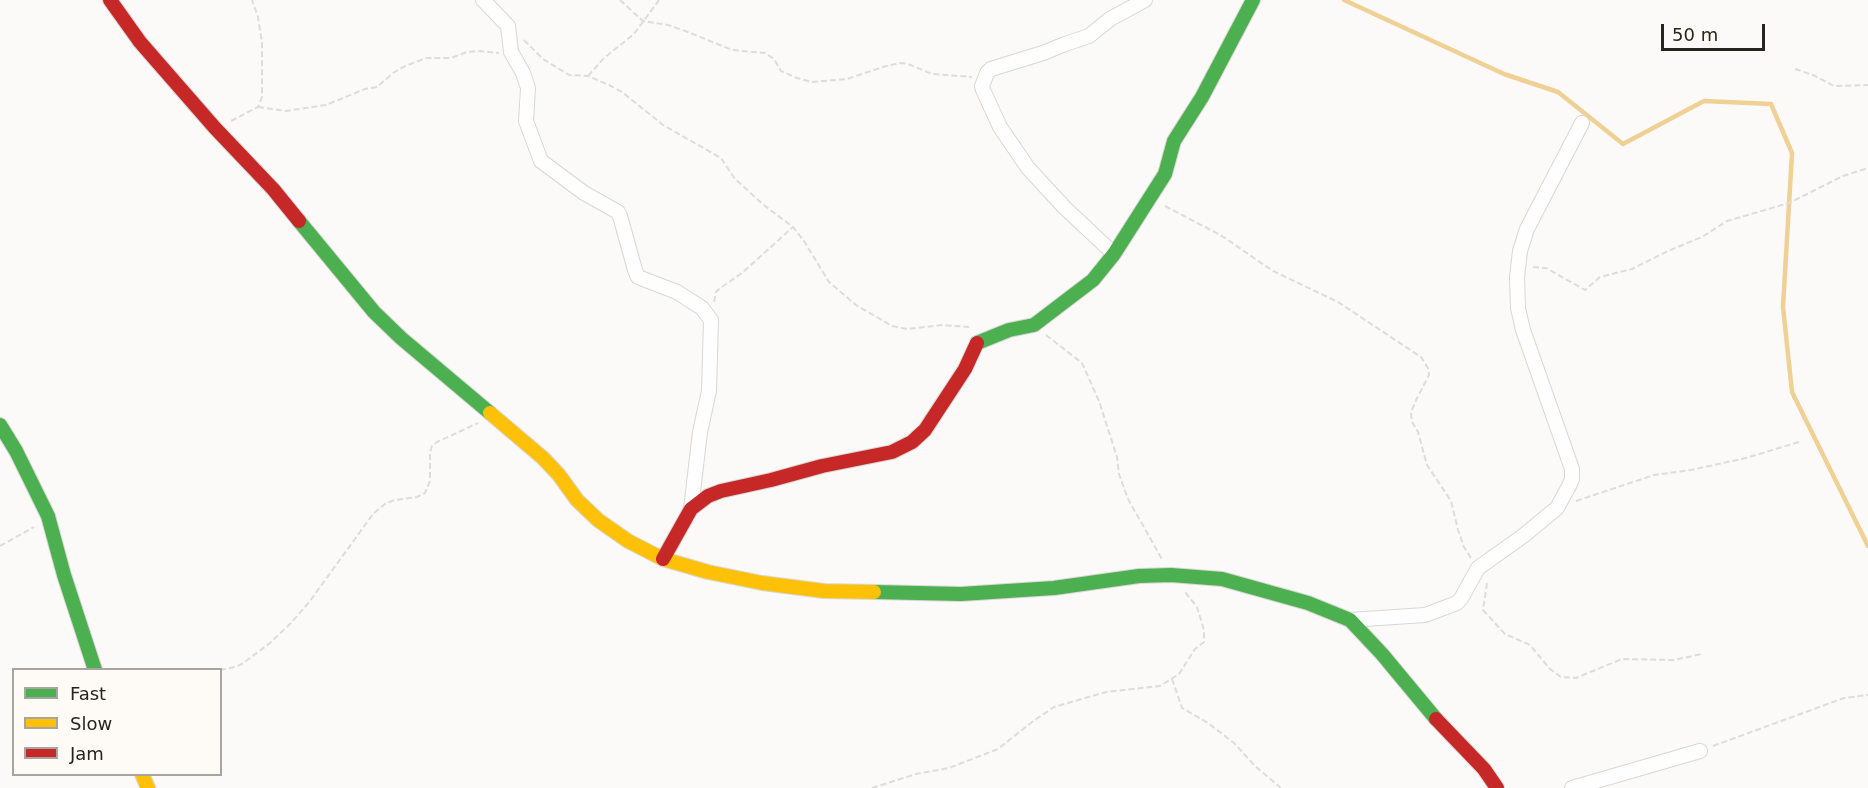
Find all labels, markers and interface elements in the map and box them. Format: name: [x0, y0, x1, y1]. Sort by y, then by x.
scale bar: [1664, 12, 1768, 50]
text: 50 m: [1672, 24, 1718, 45]
legend: [12, 668, 222, 776]
text: Fast: [70, 683, 106, 704]
text: Slow: [70, 713, 112, 734]
text: Jam: [70, 743, 104, 764]

